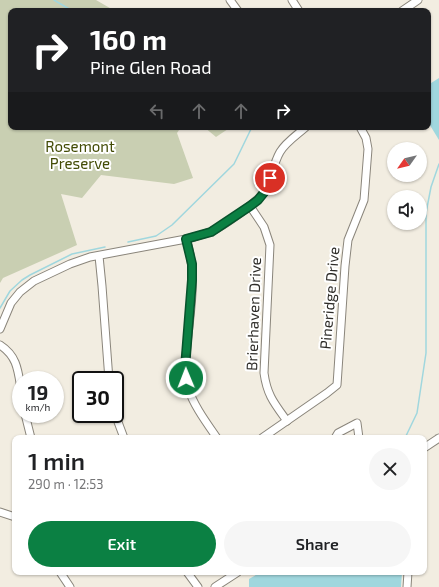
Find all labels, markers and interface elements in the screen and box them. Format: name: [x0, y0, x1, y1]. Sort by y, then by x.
text: 160 m: [90, 22, 167, 56]
icon: right: [24, 24, 76, 76]
text: Pine Glen Road: [90, 56, 211, 78]
icon: left: [146, 100, 168, 122]
icon: ahead: [188, 100, 210, 122]
icon: ahead: [230, 100, 252, 122]
icon: right: [272, 100, 294, 122]
park label: Rosemont Preserve: [45, 137, 115, 172]
north arrow: [387, 142, 427, 182]
map controls: [387, 142, 427, 230]
pin: [253, 161, 287, 195]
icon: arrive: [259, 167, 281, 189]
button: sound: [387, 190, 427, 230]
street label: Pineridge Drive: [316, 246, 342, 350]
street label: Brierhaven Drive: [242, 257, 264, 371]
position arrow: [165, 357, 207, 399]
speed limit sign: 30: [72, 371, 124, 423]
text: 19: [28, 380, 48, 404]
text: km/h: [26, 401, 50, 413]
text: 1 min: [28, 446, 85, 475]
button: close: [369, 448, 411, 490]
text: 290 m · 12:53: [28, 476, 103, 492]
button: Exit: [28, 521, 216, 567]
button: Share: [224, 521, 411, 567]

